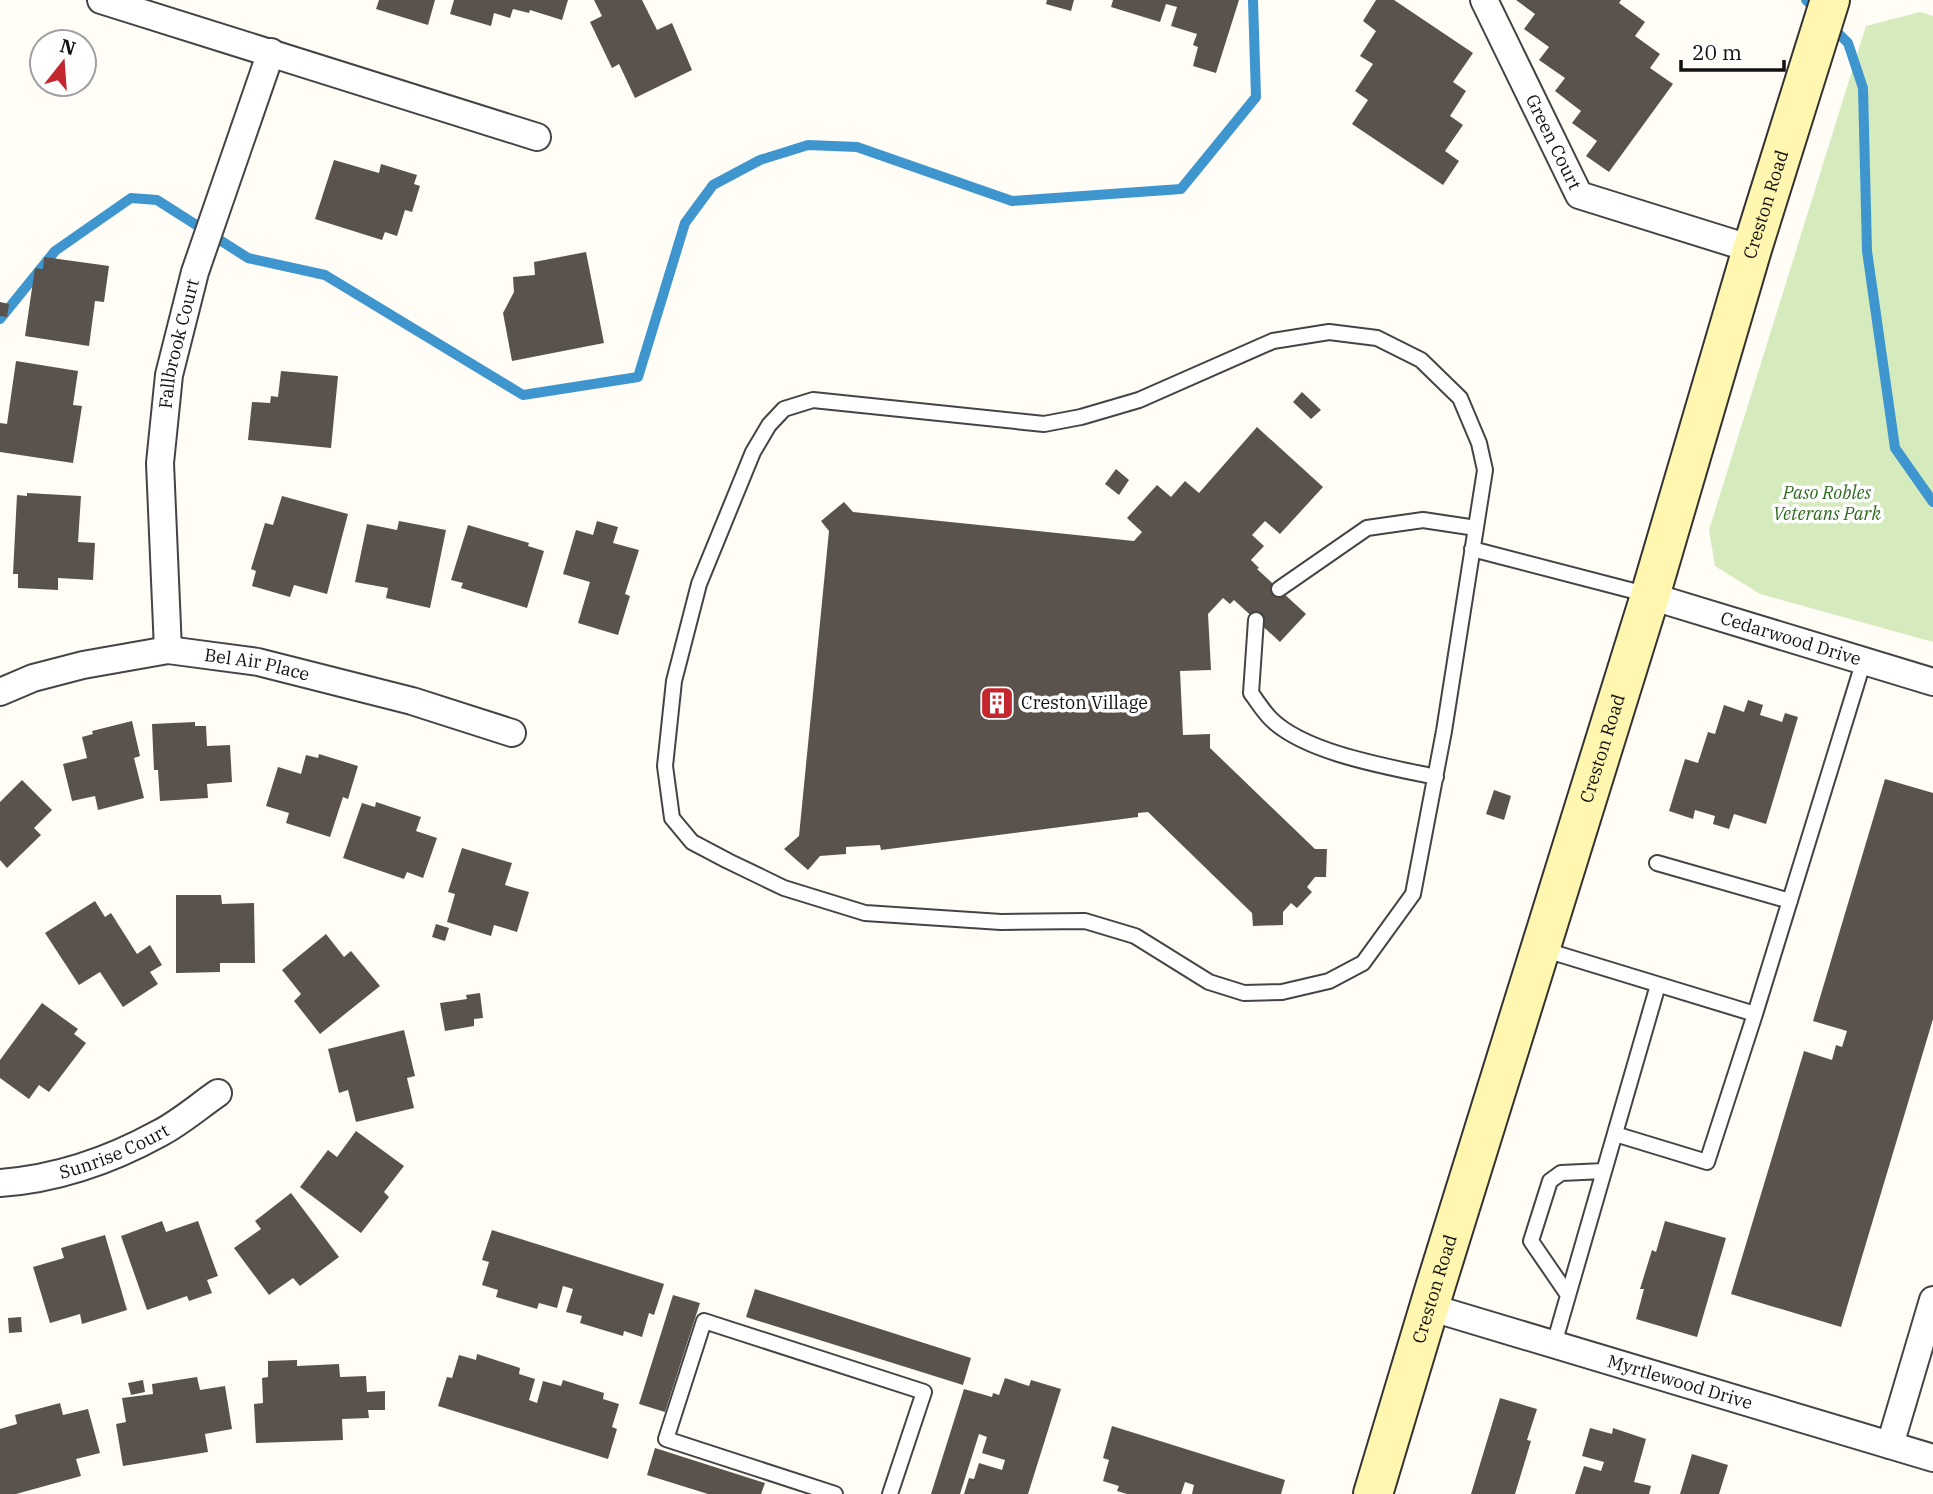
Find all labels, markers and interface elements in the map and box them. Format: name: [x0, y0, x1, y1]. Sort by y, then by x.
north arrow: [28, 28, 98, 98]
scale bar: [1681, 28, 1784, 72]
text: N: [57, 33, 79, 60]
text: 20 m: [1692, 38, 1742, 66]
street label: Green Court: [1521, 90, 1587, 193]
street label: Creston Road: [1738, 147, 1793, 262]
street label: Fallbrook Court: [154, 276, 204, 410]
park label: Paso Robles Veterans Park: [1773, 481, 1881, 525]
street label: Cedarwood Drive: [1718, 606, 1864, 670]
street label: Bel Air Place: [203, 643, 312, 686]
building icon: Creston Village: [978, 684, 1016, 722]
place label: Creston Village: [1021, 691, 1148, 714]
street label: Creston Road: [1574, 691, 1630, 806]
street label: Sunrise Court: [57, 1118, 173, 1184]
street label: Creston Road: [1407, 1232, 1462, 1346]
street label: Myrtlewood Drive: [1605, 1349, 1755, 1414]

